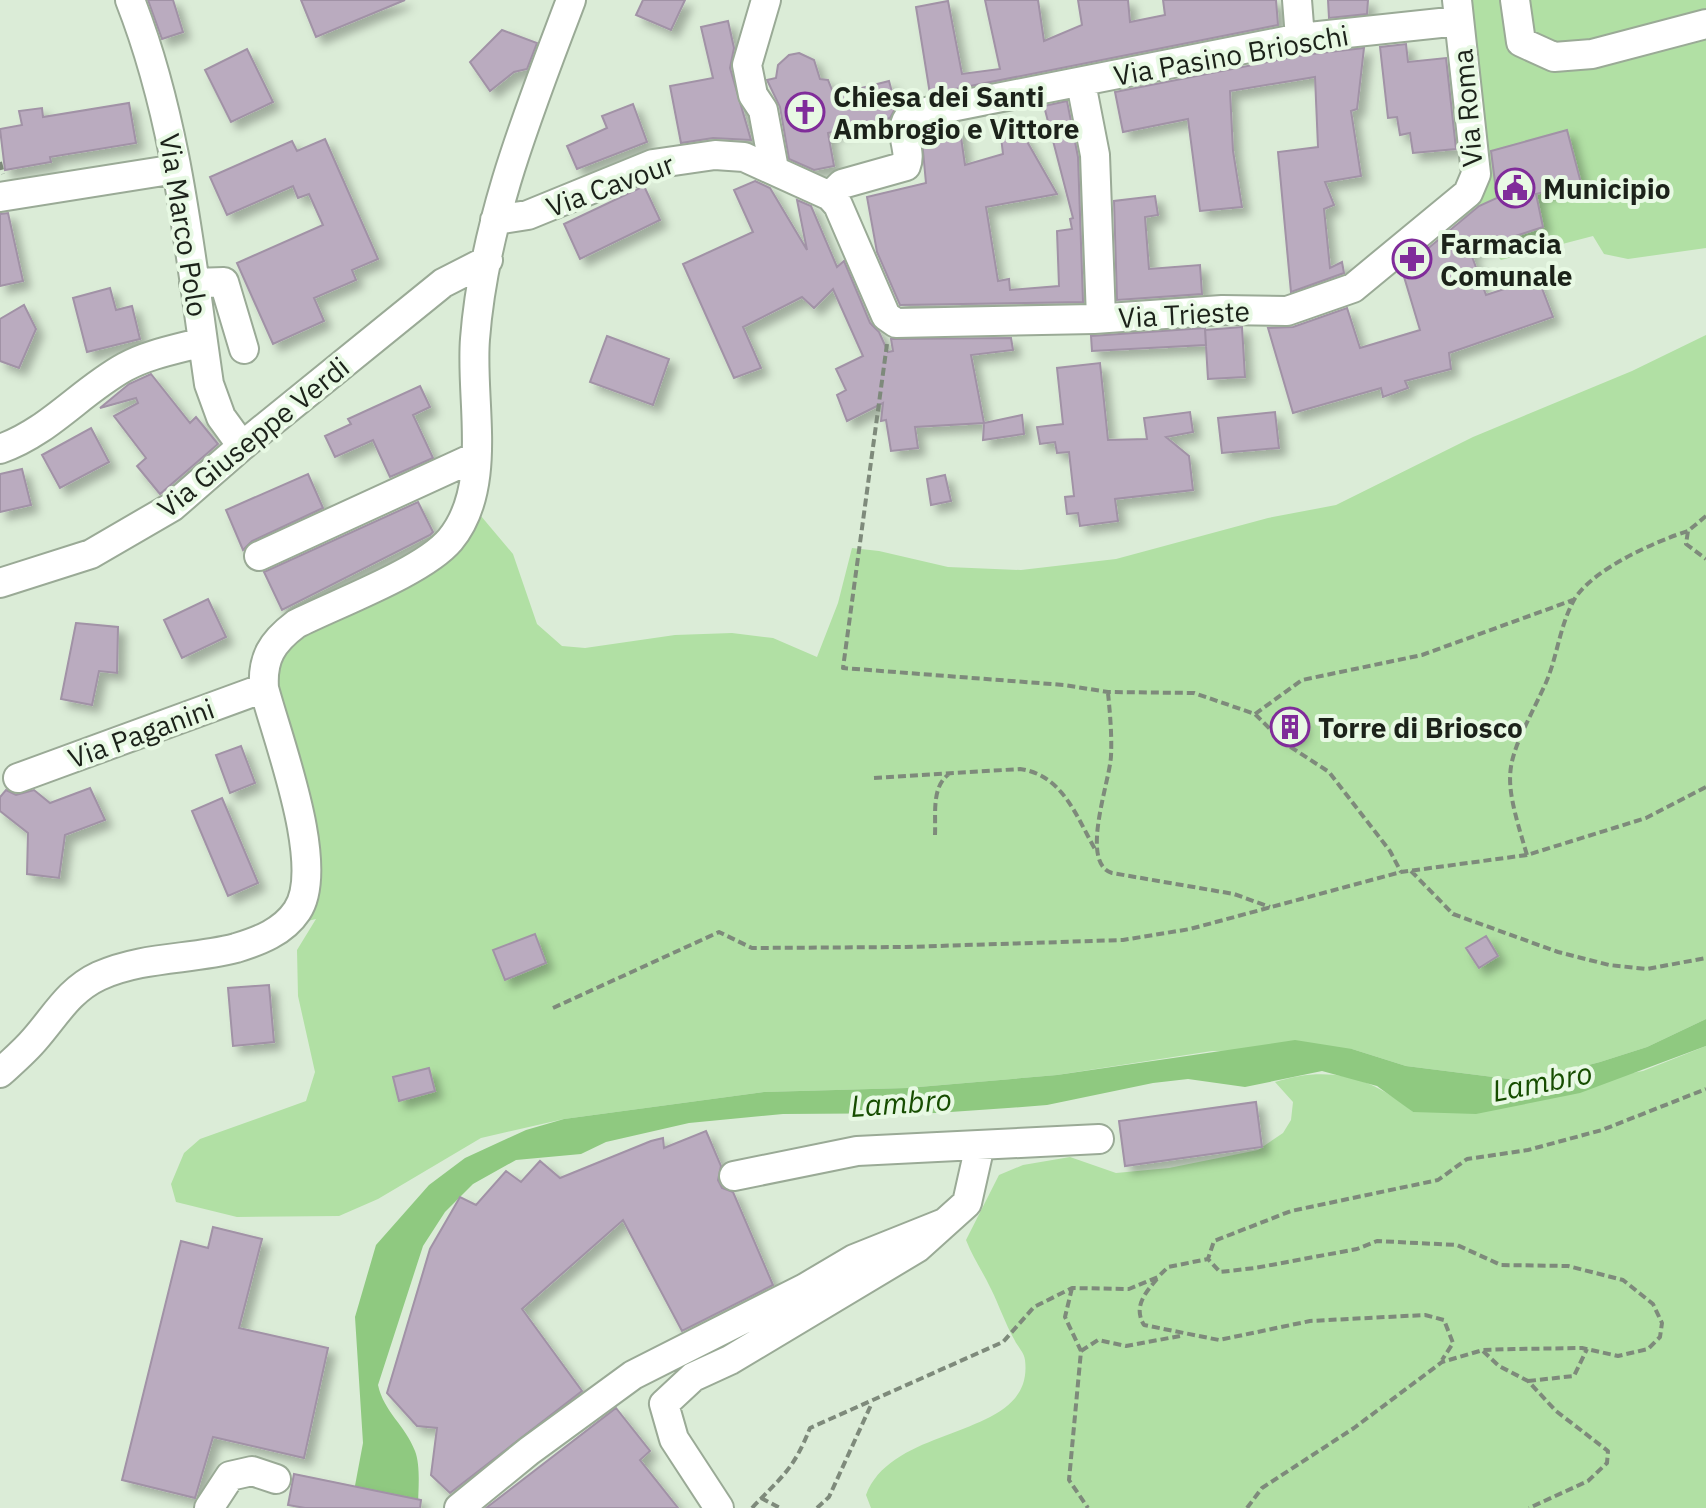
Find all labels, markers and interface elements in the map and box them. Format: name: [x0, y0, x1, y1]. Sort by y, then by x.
street label: Via Pasino Brioschi: [1111, 16, 1351, 94]
street label: Via Roma: [1443, 47, 1491, 168]
place label: Chiesa dei Santi Ambrogio e Vittore: [833, 78, 1080, 147]
church icon: Chiesa dei Santi Ambrogio e Vittore: [784, 91, 826, 133]
street label: Via Marco Polo: [151, 131, 217, 319]
street label: Via Cavour: [541, 145, 679, 225]
public building icon: Municipio: [1494, 167, 1536, 209]
place label: Municipio: [1543, 170, 1671, 207]
place label: Farmacia Comunale: [1440, 225, 1573, 294]
pharmacy icon: Farmacia Comunale: [1391, 238, 1433, 280]
street label: Via Trieste: [1117, 292, 1251, 336]
street label: Via Giuseppe Verdi: [150, 348, 356, 526]
street label: Via Paganini: [63, 689, 219, 777]
building icon: Torre di Briosco: [1269, 706, 1311, 748]
place label: Torre di Briosco: [1318, 709, 1523, 746]
water label: Lambro: [1488, 1052, 1596, 1110]
water label: Lambro: [849, 1079, 953, 1125]

